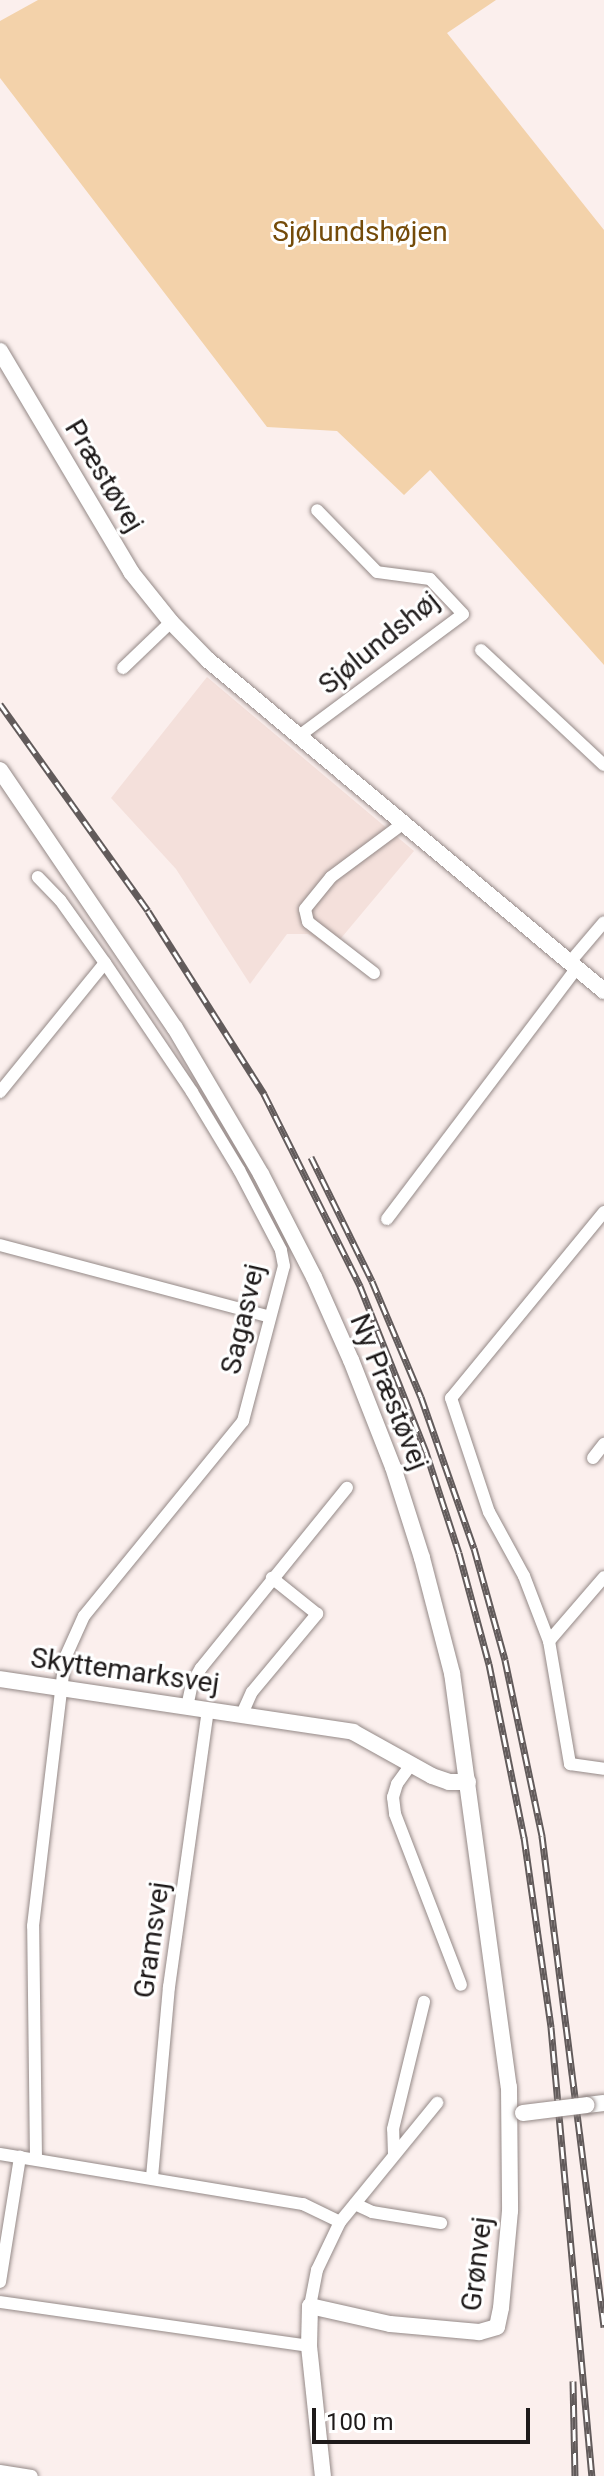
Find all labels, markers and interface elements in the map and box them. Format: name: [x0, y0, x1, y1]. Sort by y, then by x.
park label: Sjølundshøjen: [272, 215, 448, 249]
street label: Præstøvej: [57, 414, 151, 538]
street label: Sjølundshøj: [312, 584, 446, 702]
street label: Sagasvej: [214, 1261, 272, 1377]
street label: Ny Præstøvej: [342, 1309, 436, 1475]
street label: Skyttemarksvej: [29, 1641, 221, 1701]
street label: Gramsvej: [127, 1880, 177, 2000]
street label: Grønvej: [455, 2215, 499, 2313]
scale bar: [316, 2392, 534, 2442]
text: 100 m: [326, 2408, 393, 2436]

